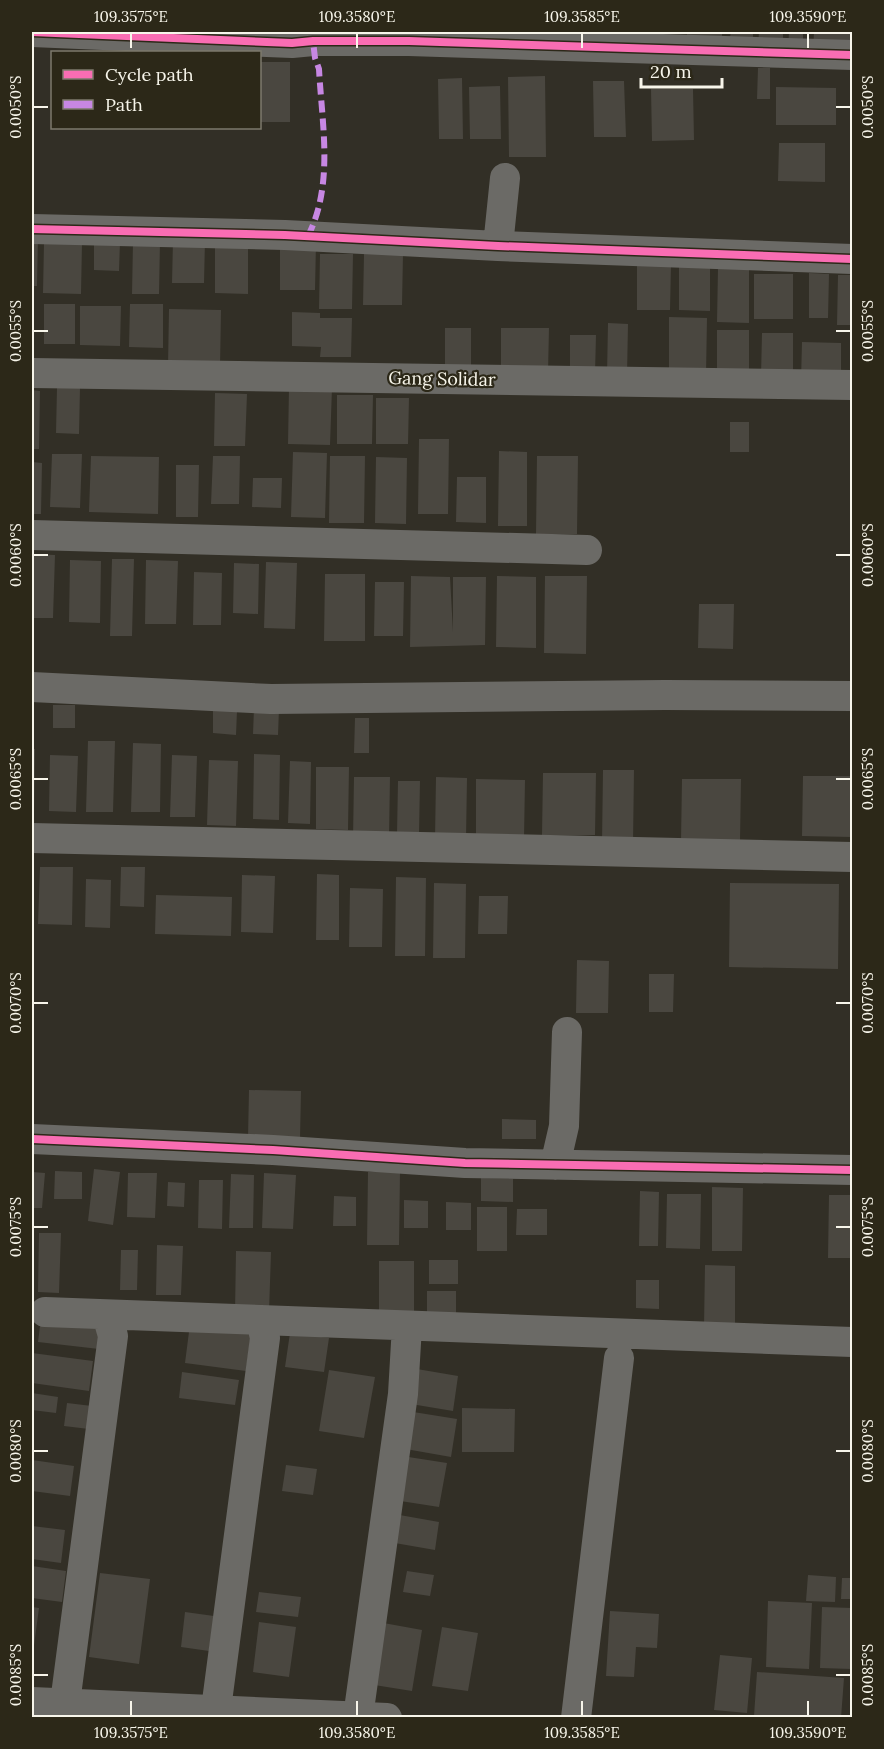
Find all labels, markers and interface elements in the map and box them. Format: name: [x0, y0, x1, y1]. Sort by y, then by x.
text: 109.3575°E: [94, 7, 168, 26]
text: 109.3580°E: [319, 7, 395, 26]
text: 109.3585°E: [544, 7, 620, 26]
text: 109.3590°E: [770, 7, 846, 26]
legend: [51, 51, 261, 129]
scale bar: [641, 51, 722, 89]
text: 20 m: [650, 60, 692, 83]
text: Cycle path: [105, 63, 194, 86]
text: 0.0050°S: [6, 75, 25, 139]
text: 0.0050°S: [858, 75, 877, 139]
text: Path: [105, 93, 143, 116]
text: 0.0055°S: [6, 300, 25, 362]
text: 0.0055°S: [858, 300, 877, 362]
street label: Gang Solidar: [388, 366, 496, 391]
text: 0.0060°S: [6, 523, 25, 587]
text: 0.0060°S: [858, 523, 877, 587]
text: 0.0065°S: [6, 748, 25, 810]
text: 0.0065°S: [858, 748, 877, 810]
text: 0.0070°S: [6, 972, 25, 1034]
text: 0.0070°S: [858, 972, 877, 1034]
text: 0.0075°S: [6, 1197, 25, 1257]
text: 0.0075°S: [858, 1197, 877, 1257]
text: 0.0080°S: [6, 1419, 25, 1483]
text: 0.0080°S: [858, 1419, 877, 1483]
text: 0.0085°S: [6, 1644, 25, 1706]
text: 0.0085°S: [858, 1644, 877, 1706]
text: 109.3575°E: [94, 1723, 168, 1742]
text: 109.3580°E: [319, 1723, 395, 1742]
text: 109.3585°E: [544, 1723, 620, 1742]
text: 109.3590°E: [770, 1723, 846, 1742]

